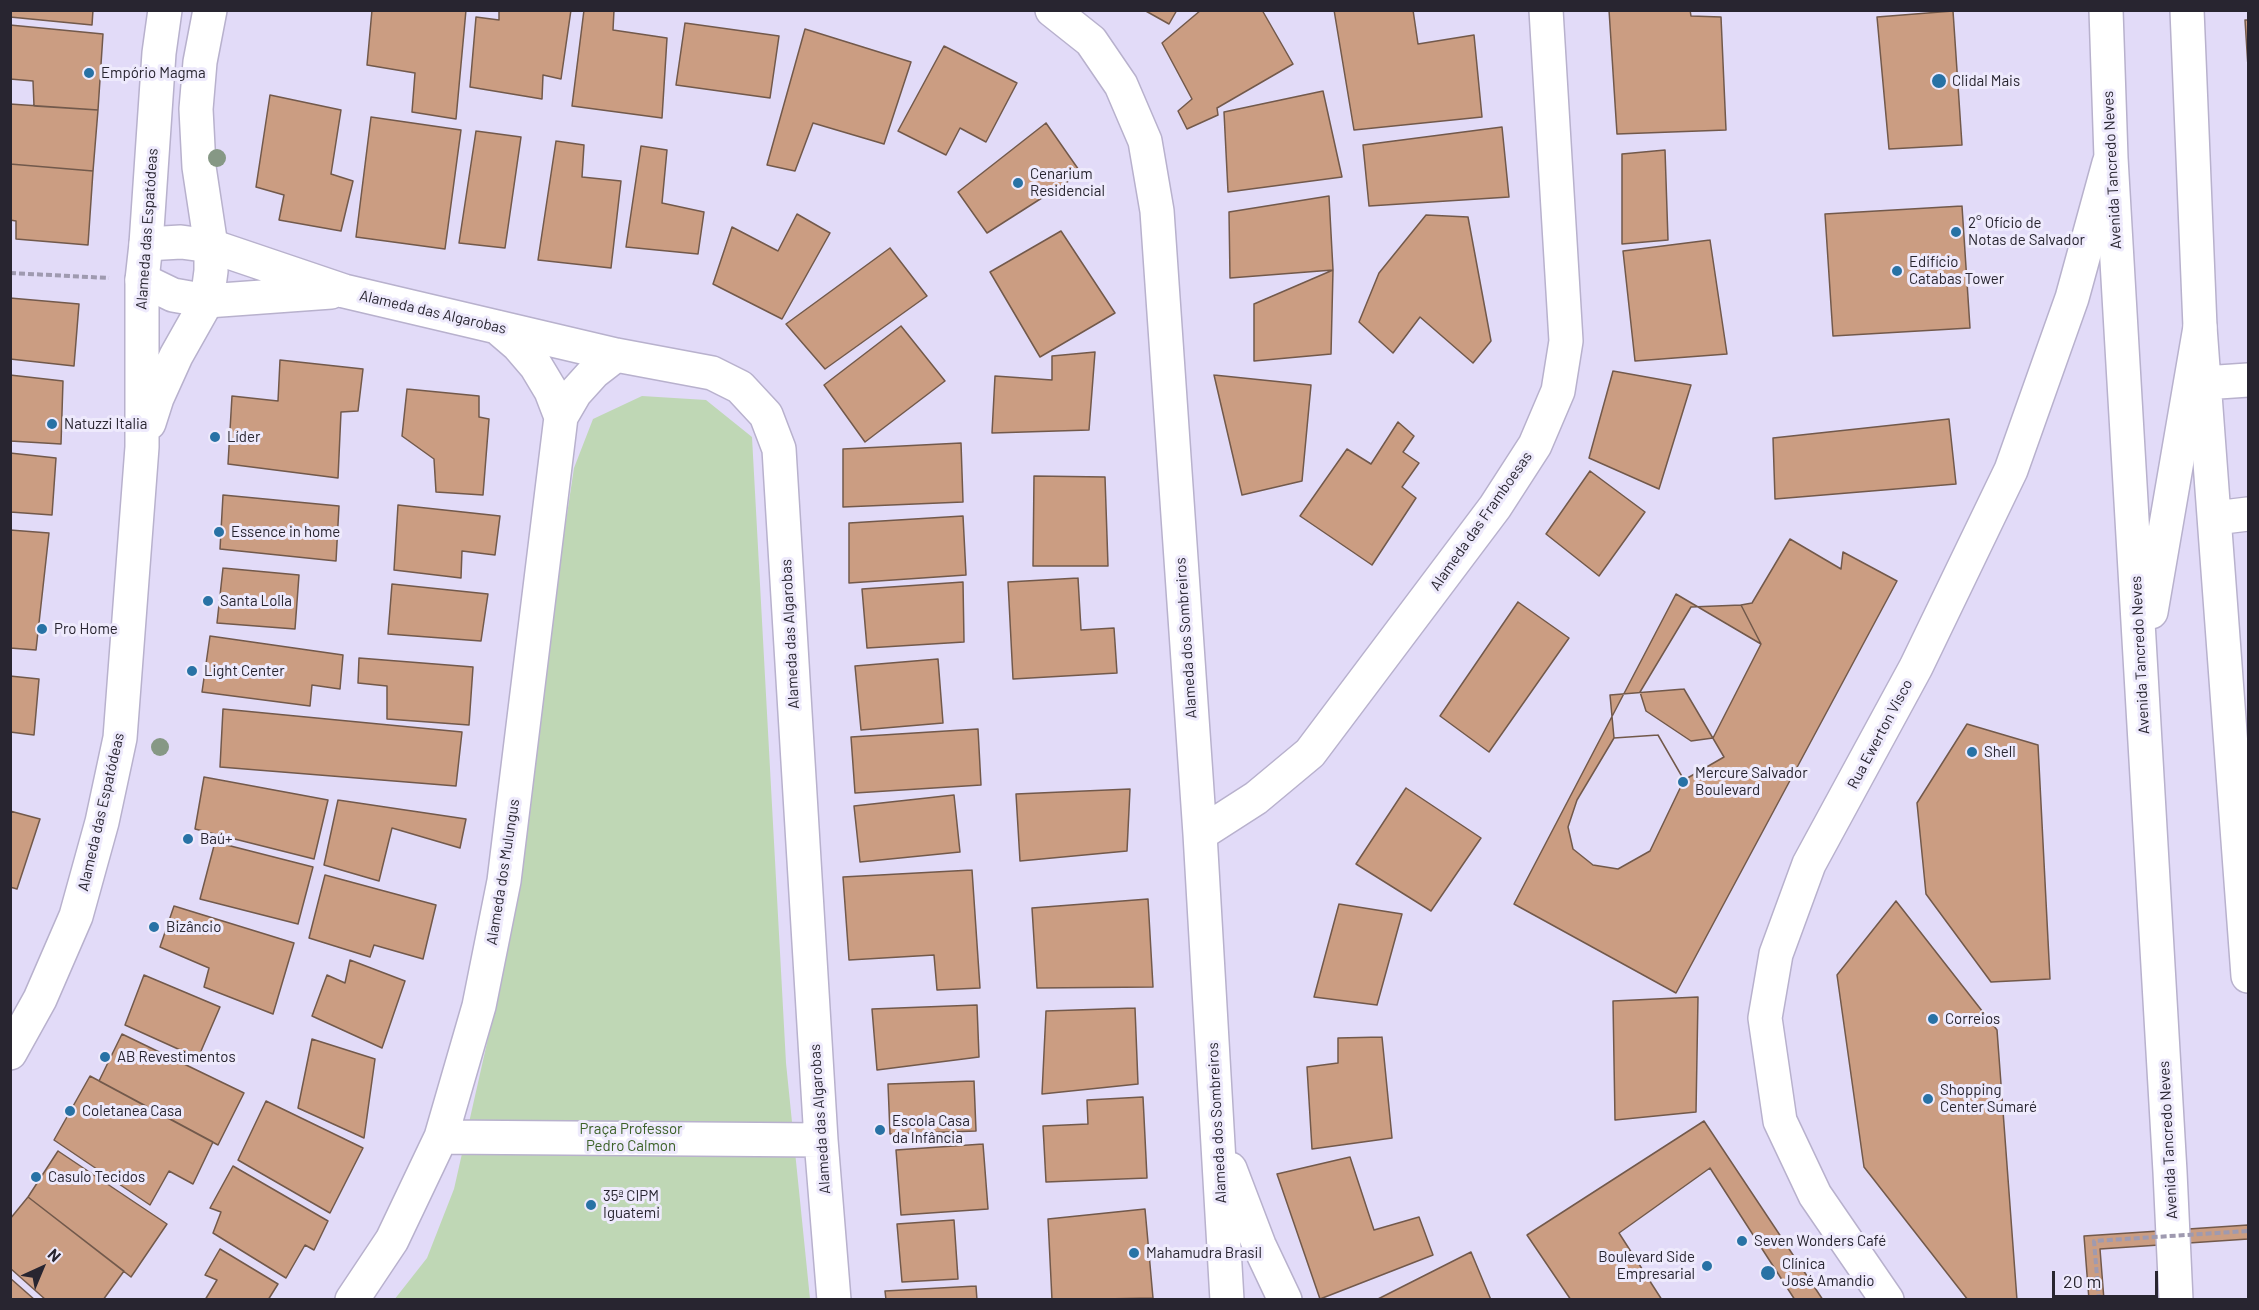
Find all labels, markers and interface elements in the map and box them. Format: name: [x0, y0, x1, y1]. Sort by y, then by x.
place label: Empório Magma: [101, 64, 206, 82]
marker: Empório Magma: [82, 66, 96, 80]
marker: Clidal Mais: [1930, 72, 1948, 90]
place label: Clidal Mais: [1952, 72, 2020, 90]
street label: Avenida Tancredo Neves: [2099, 90, 2125, 250]
street label: Alameda das Espatódeas: [132, 148, 162, 310]
place label: Cenarium Residencial: [1030, 165, 1105, 200]
marker: Cenarium Residencial: [1011, 176, 1025, 190]
place label: 2° Ofício de Notas de Salvador: [1968, 214, 2085, 249]
marker: 2° Ofício de Notas de Salvador: [1949, 225, 1963, 239]
place label: Edifício Catabas Tower: [1909, 253, 2004, 288]
marker: Edifício Catabas Tower: [1890, 264, 1904, 278]
street label: Alameda das Algarobas: [358, 286, 508, 338]
place label: Natuzzi Italia: [64, 415, 147, 433]
marker: Natuzzi Italia: [45, 417, 59, 431]
place label: Líder: [227, 428, 260, 446]
marker: Líder: [208, 430, 222, 444]
street label: Alameda das Framboesas: [1426, 448, 1536, 594]
place label: Essence in home: [231, 523, 340, 541]
marker: Essence in home: [212, 525, 226, 539]
street label: Alameda dos Sombreiros: [1171, 557, 1201, 719]
street label: Alameda das Algarobas: [777, 558, 803, 710]
street label: Avenida Tancredo Neves: [2127, 575, 2153, 735]
place label: Santa Lolla: [220, 592, 292, 610]
marker: Santa Lolla: [201, 594, 215, 608]
place label: Pro Home: [54, 620, 118, 638]
marker: Pro Home: [35, 622, 49, 636]
place label: Light Center: [204, 662, 285, 680]
marker: Light Center: [185, 664, 199, 678]
street label: Rua Ewerton Visco: [1844, 676, 1916, 792]
street label: Alameda das Espatódeas: [74, 731, 128, 893]
place label: Shell: [1984, 743, 2016, 761]
marker: Shell: [1965, 745, 1979, 759]
place label: Mercure Salvador Boulevard: [1695, 764, 1808, 799]
marker: Mercure Salvador Boulevard: [1676, 775, 1690, 789]
street label: Alameda dos Mulungus: [483, 798, 523, 946]
place label: Baú+: [200, 830, 233, 848]
marker: Baú+: [181, 832, 195, 846]
place label: Bizâncio: [166, 918, 221, 936]
marker: Bizâncio: [147, 920, 161, 934]
place label: Correios: [1945, 1010, 2000, 1028]
marker: Correios: [1926, 1012, 1940, 1026]
street label: Alameda dos Sombreiros: [1204, 1042, 1230, 1204]
street label: Alameda das Algarobas: [806, 1043, 834, 1195]
place label: AB Revestimentos: [117, 1048, 236, 1066]
marker: AB Revestimentos: [98, 1050, 112, 1064]
street label: Avenida Tancredo Neves: [2155, 1060, 2181, 1220]
place label: Shopping Center Sumaré: [1940, 1081, 2037, 1116]
marker: Shopping Center Sumaré: [1921, 1092, 1935, 1106]
place label: Coletanea Casa: [82, 1102, 182, 1120]
marker: Coletanea Casa: [63, 1104, 77, 1118]
place label: Escola Casa da Infância: [892, 1112, 970, 1147]
park label: Praça Professor Pedro Calmon: [579, 1120, 683, 1155]
marker: Escola Casa da Infância: [873, 1123, 887, 1137]
place label: Casulo Tecidos: [48, 1168, 145, 1186]
marker: Casulo Tecidos: [29, 1170, 43, 1184]
place label: 35ª CIPM Iguatemi: [603, 1187, 660, 1222]
marker: 35ª CIPM Iguatemi: [584, 1198, 598, 1212]
place label: Seven Wonders Café: [1754, 1232, 1886, 1250]
marker: Seven Wonders Café: [1735, 1234, 1749, 1248]
north arrow: [12, 1238, 72, 1298]
text: N: [44, 1244, 65, 1265]
place label: Mahamudra Brasil: [1146, 1244, 1262, 1262]
marker: Mahamudra Brasil: [1127, 1246, 1141, 1260]
place label: Boulevard Side Empresarial: [1598, 1248, 1695, 1283]
place label: Clínica José Amandio: [1782, 1255, 1874, 1290]
marker: Boulevard Side Empresarial: [1700, 1259, 1714, 1273]
scale bar: [2055, 1259, 2162, 1297]
marker: Clínica José Amandio: [1759, 1264, 1777, 1282]
text: 20 m: [2063, 1270, 2101, 1292]

